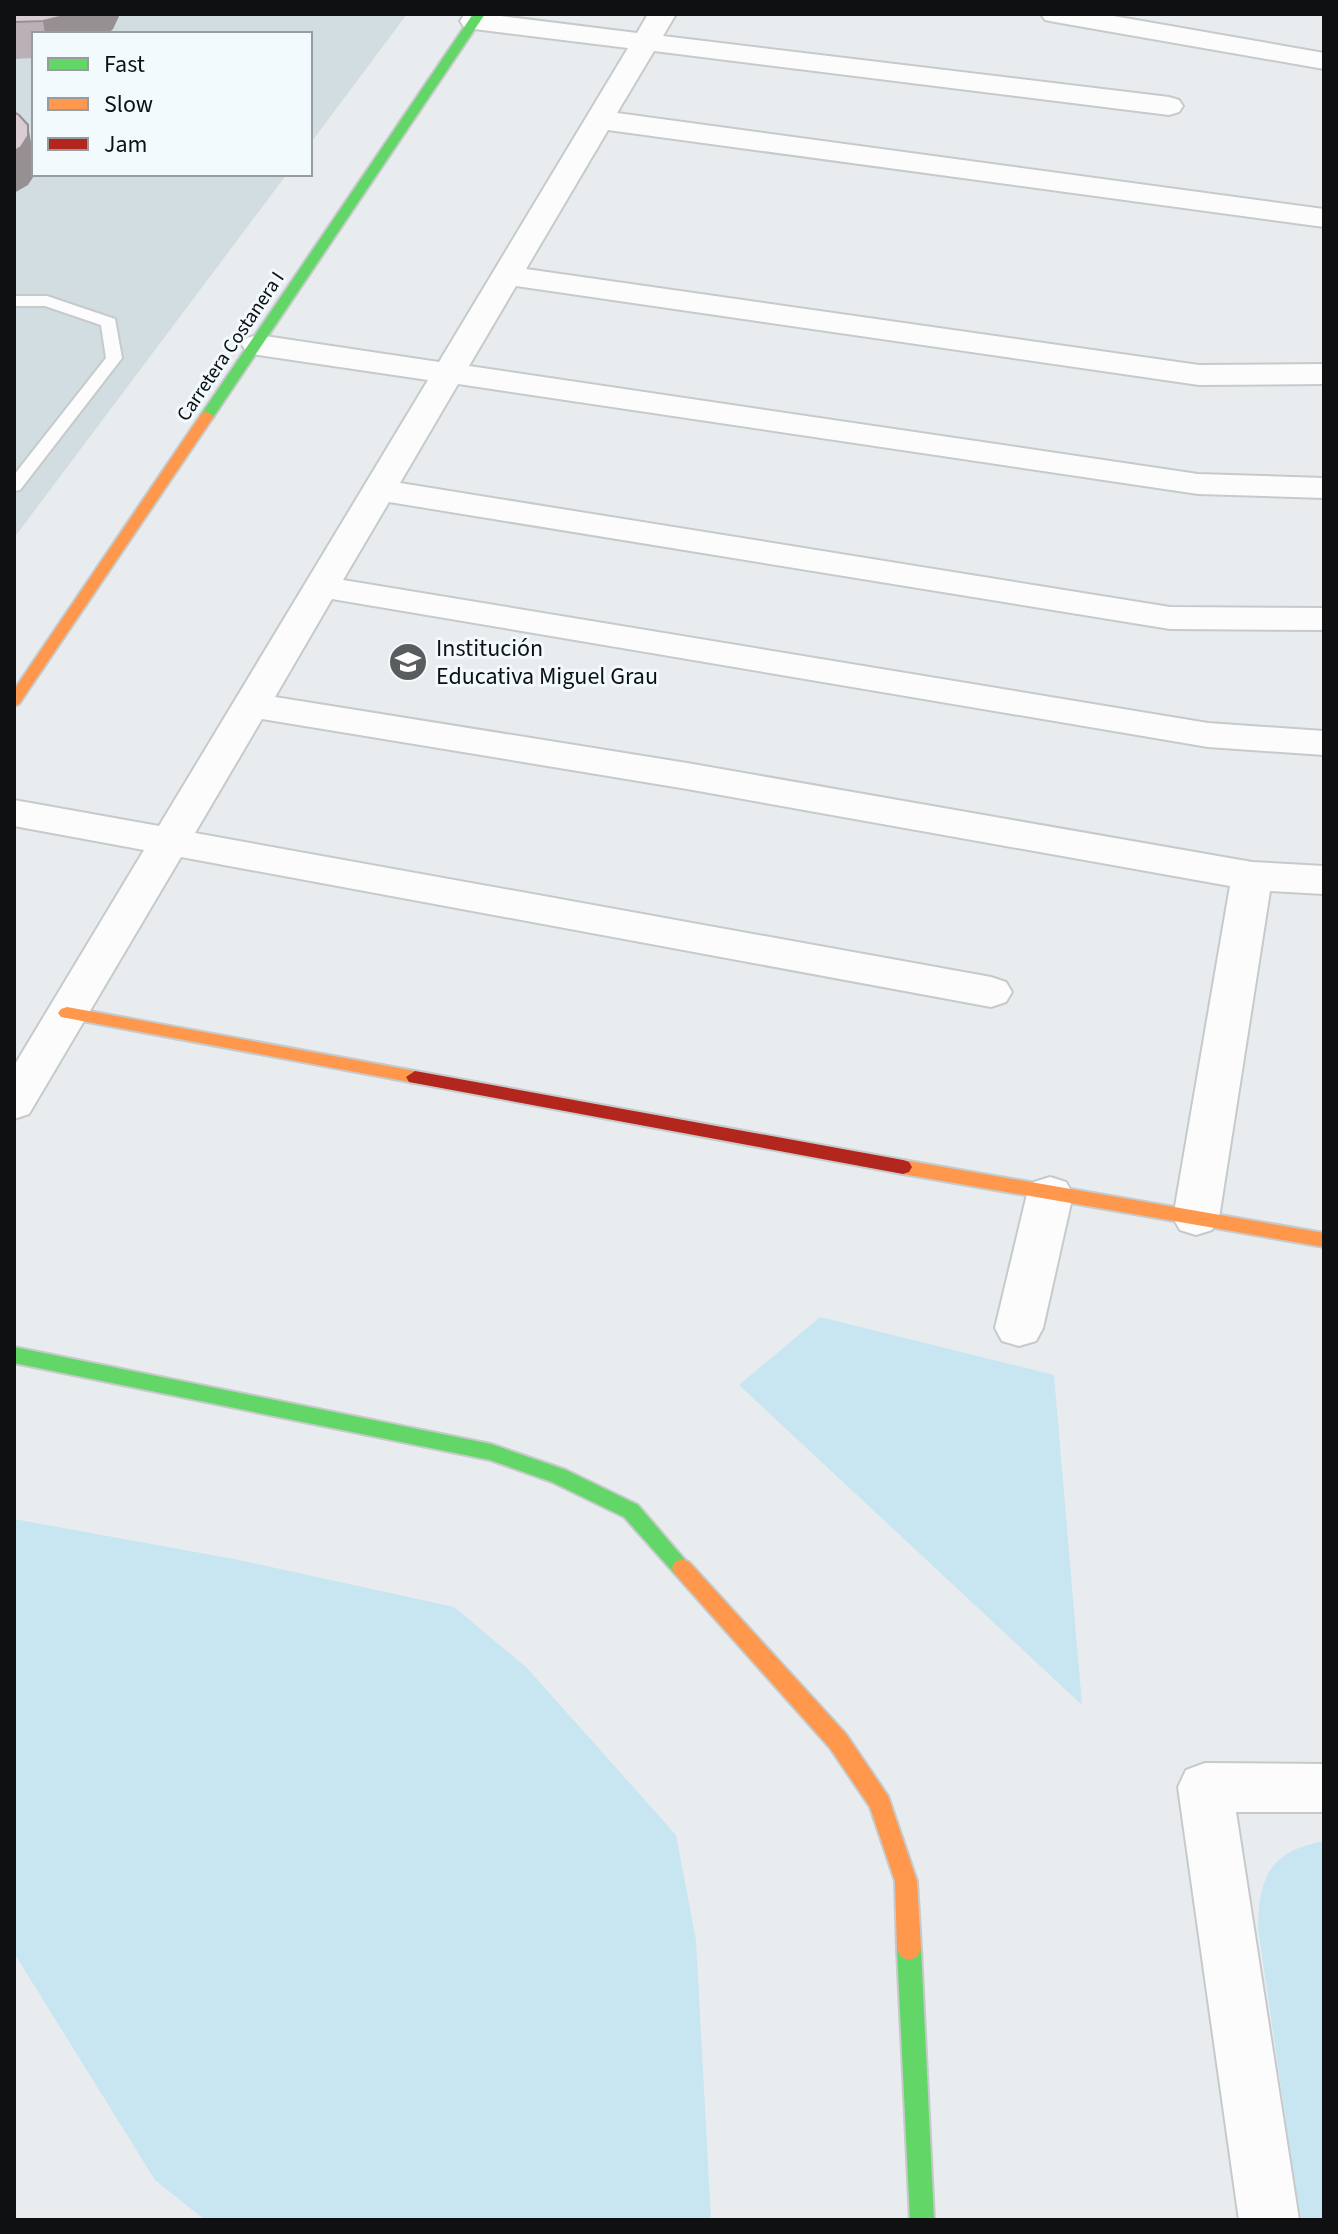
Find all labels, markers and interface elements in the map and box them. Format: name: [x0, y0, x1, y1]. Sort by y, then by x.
legend: [32, 32, 312, 176]
text: Fast: [104, 47, 145, 82]
text: Slow: [104, 87, 153, 122]
text: Jam: [104, 127, 148, 162]
street label: Carretera Costanera I: [170, 266, 291, 427]
place label: Institución Educativa Miguel Grau: [436, 631, 658, 694]
school or university icon: Institución Educativa Miguel Grau: [387, 641, 429, 683]

